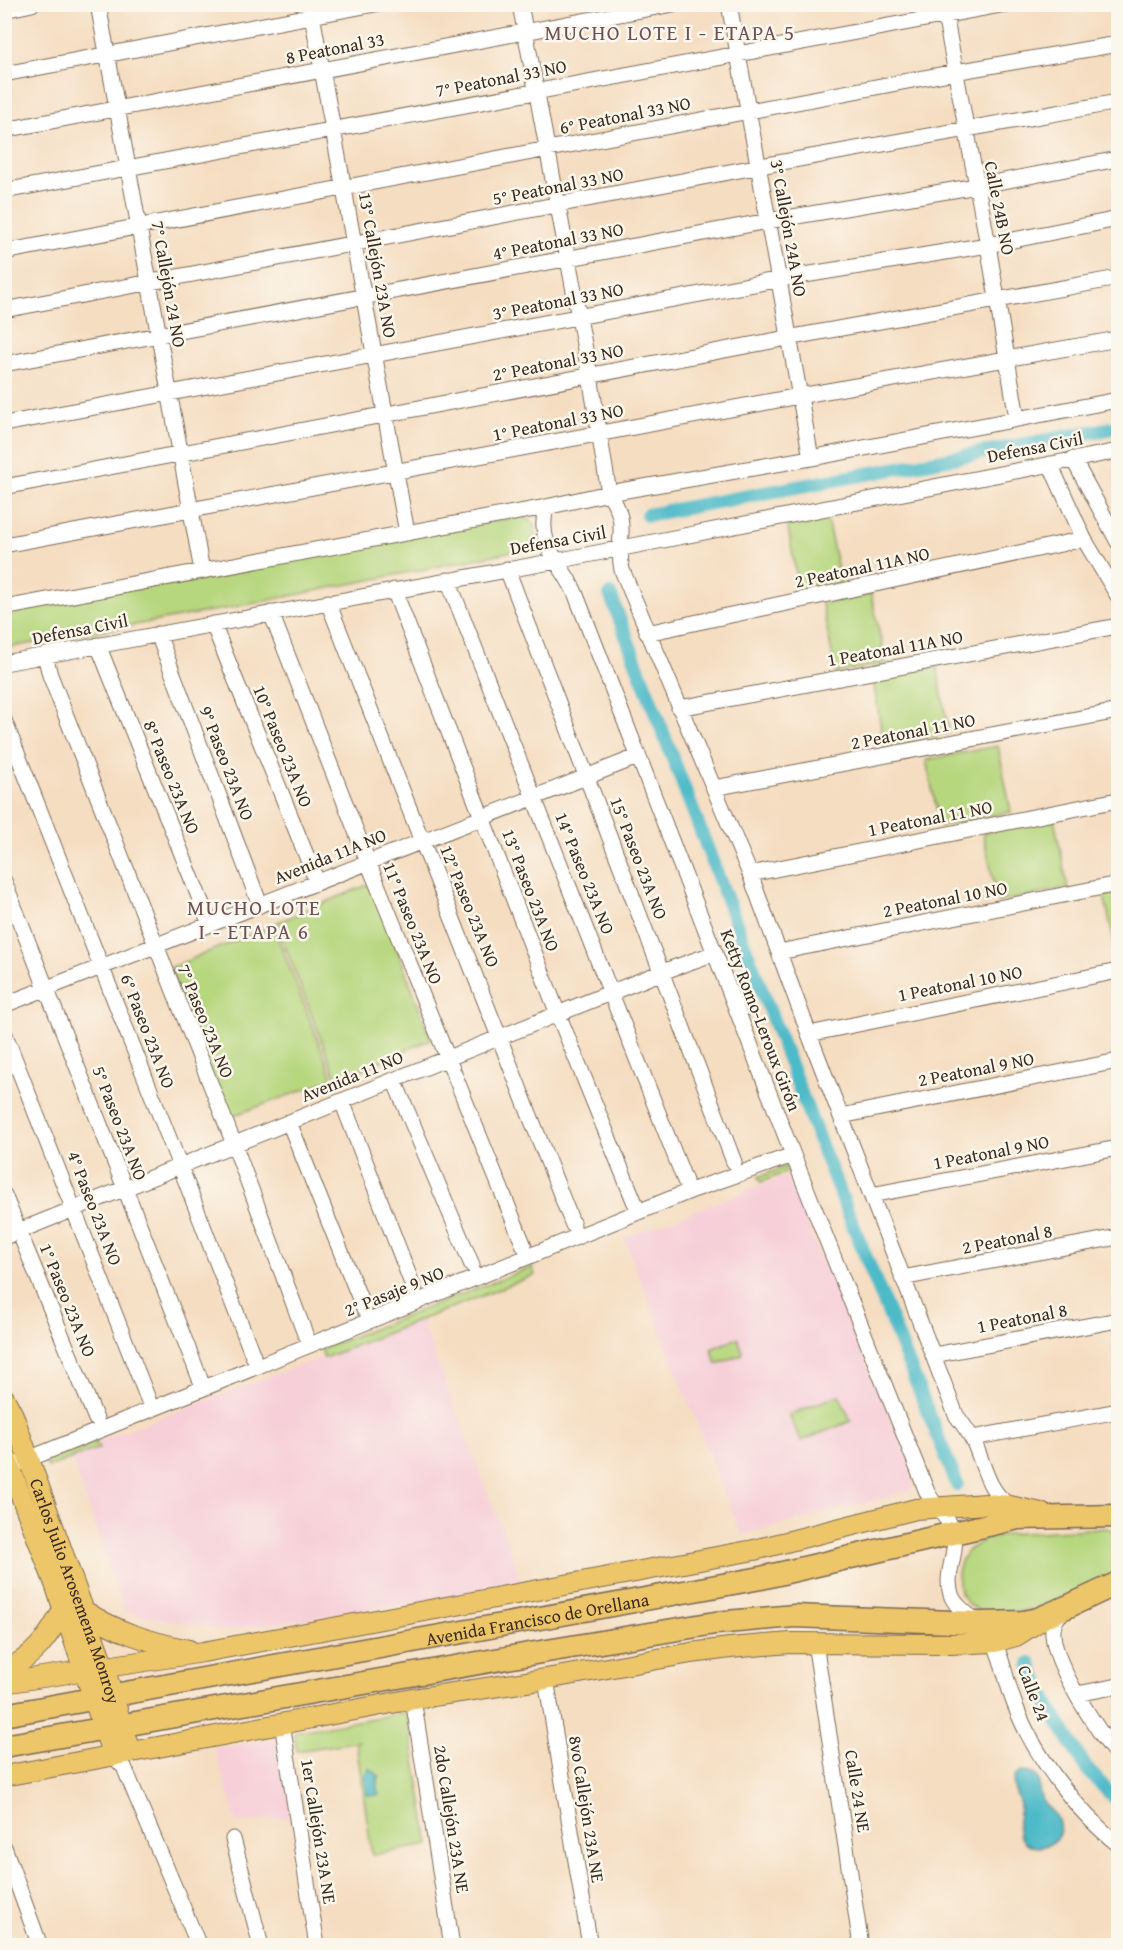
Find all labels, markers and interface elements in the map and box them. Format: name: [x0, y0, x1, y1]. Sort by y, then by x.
district label: MUCHO LOTE I - ETAPA 5: [544, 17, 796, 48]
street label: 8 Peatonal 33: [283, 25, 387, 71]
street label: 7° Peatonal 33 NO: [433, 52, 569, 104]
street label: 6° Peatonal 33 NO: [557, 89, 693, 141]
street label: 3° Callejón 24A NO: [764, 157, 814, 299]
street label: Calle 24B NO: [978, 159, 1022, 257]
street label: 5° Peatonal 33 NO: [490, 160, 626, 212]
street label: 13° Callejón 23A NO: [352, 190, 404, 340]
street label: 4° Peatonal 33 NO: [490, 215, 626, 267]
street label: 7° Callejón 24 NO: [145, 219, 193, 349]
street label: 3° Peatonal 33 NO: [490, 275, 626, 327]
street label: 2° Peatonal 33 NO: [490, 336, 626, 388]
street label: 1° Peatonal 33 NO: [490, 396, 626, 448]
street label: Defensa Civil: [985, 424, 1085, 470]
street label: Defensa Civil: [508, 518, 608, 562]
street label: 2 Peatonal 11A NO: [792, 540, 932, 594]
street label: Defensa Civil: [30, 606, 130, 652]
street label: 1 Peatonal 11A NO: [825, 623, 965, 673]
street label: 10° Paseo 23A NO: [246, 681, 320, 811]
street label: 9° Paseo 23A NO: [193, 702, 261, 824]
street label: 2 Peatonal 11 NO: [848, 706, 978, 756]
street label: 8° Paseo 23A NO: [137, 716, 207, 838]
street label: 15° Paseo 23A NO: [603, 793, 675, 923]
street label: 1 Peatonal 11 NO: [865, 793, 995, 843]
street label: 14° Paseo 23A NO: [548, 808, 622, 938]
street label: Avenida 11A NO: [270, 821, 390, 891]
street label: 13° Paseo 23A NO: [495, 825, 567, 955]
street label: 12° Paseo 23A NO: [433, 841, 507, 971]
street label: 11° Paseo 23A NO: [376, 858, 450, 988]
street label: 2 Peatonal 10 NO: [880, 874, 1010, 924]
district label: MUCHO LOTE I - ETAPA 6: [187, 892, 321, 947]
street label: Ketty Romo-Leroux Girón: [714, 925, 808, 1115]
street label: 1 Peatonal 10 NO: [895, 958, 1025, 1008]
street label: 7° Paseo 23A NO: [171, 960, 241, 1082]
street label: 6° Paseo 23A NO: [114, 970, 182, 1092]
street label: Avenida 11 NO: [297, 1043, 407, 1109]
street label: 2 Peatonal 9 NO: [916, 1045, 1036, 1093]
street label: 5° Paseo 23A NO: [86, 1062, 154, 1184]
street label: 1 Peatonal 9 NO: [931, 1128, 1051, 1176]
street label: 4° Paseo 23A NO: [61, 1147, 129, 1269]
street label: 2 Peatonal 8: [960, 1217, 1054, 1261]
street label: 1° Paseo 23A NO: [33, 1239, 103, 1361]
street label: 2° Pasaje 9 NO: [340, 1259, 448, 1323]
street label: 1 Peatonal 8: [975, 1296, 1069, 1340]
street label: Carlos Julio Arosemena Monroy: [23, 1474, 128, 1707]
street label: Avenida Francisco de Orellana: [424, 1585, 651, 1652]
street label: Calle 24: [1011, 1661, 1057, 1725]
street label: 8vo Callejón 23A NE: [562, 1734, 612, 1884]
street label: 2do Callejón 23A NE: [427, 1743, 477, 1895]
street label: Calle 24 NE: [838, 1748, 878, 1834]
street label: 1er Callejón 23A NE: [294, 1757, 344, 1905]

